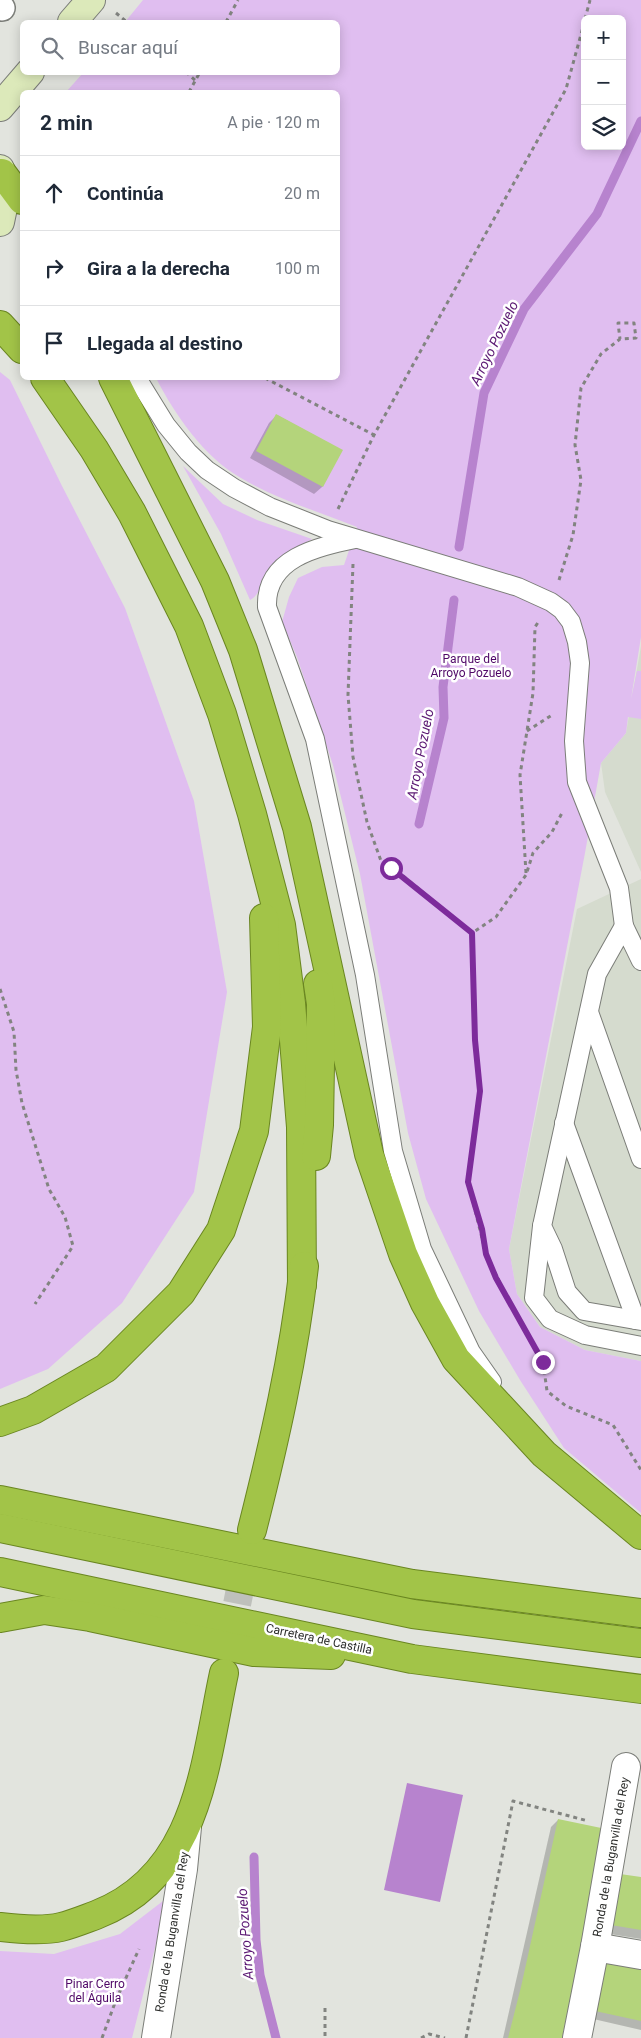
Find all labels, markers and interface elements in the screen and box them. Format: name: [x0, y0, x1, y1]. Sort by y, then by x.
map controls: [581, 15, 626, 150]
button: +: [581, 15, 626, 60]
search box: [20, 20, 340, 75]
icon: search: [38, 34, 66, 62]
text: Buscar aquí: [78, 36, 178, 59]
button: −: [581, 60, 626, 105]
button: layers: [581, 105, 626, 150]
text: 2 min: [40, 111, 93, 135]
text: A pie · 120 m: [227, 113, 320, 132]
icon: ahead: [40, 179, 68, 207]
text: Continúa: [87, 182, 164, 205]
text: 20 m: [284, 184, 320, 203]
icon: right: [40, 254, 68, 282]
text: Gira a la derecha: [87, 257, 230, 280]
text: 100 m: [275, 259, 320, 278]
water label: Arroyo Pozuelo: [466, 298, 521, 389]
icon: arrive: [40, 329, 68, 357]
text: Llegada al destino: [87, 332, 243, 355]
park label: Parque del Arroyo Pozuelo: [431, 652, 512, 680]
water label: Arroyo Pozuelo: [403, 707, 437, 801]
route start: [380, 857, 403, 880]
route end: [532, 1351, 555, 1374]
street label: Carretera de Castilla: [265, 1621, 373, 1657]
street label: Ronda de la Buganvilla del Rey: [590, 1776, 632, 1938]
street label: Ronda de la Buganvilla del Rey: [152, 1851, 192, 2013]
water label: Arroyo Pozuelo: [234, 1887, 256, 1981]
park label: Pinar Cerro del Águila: [65, 1977, 125, 2005]

